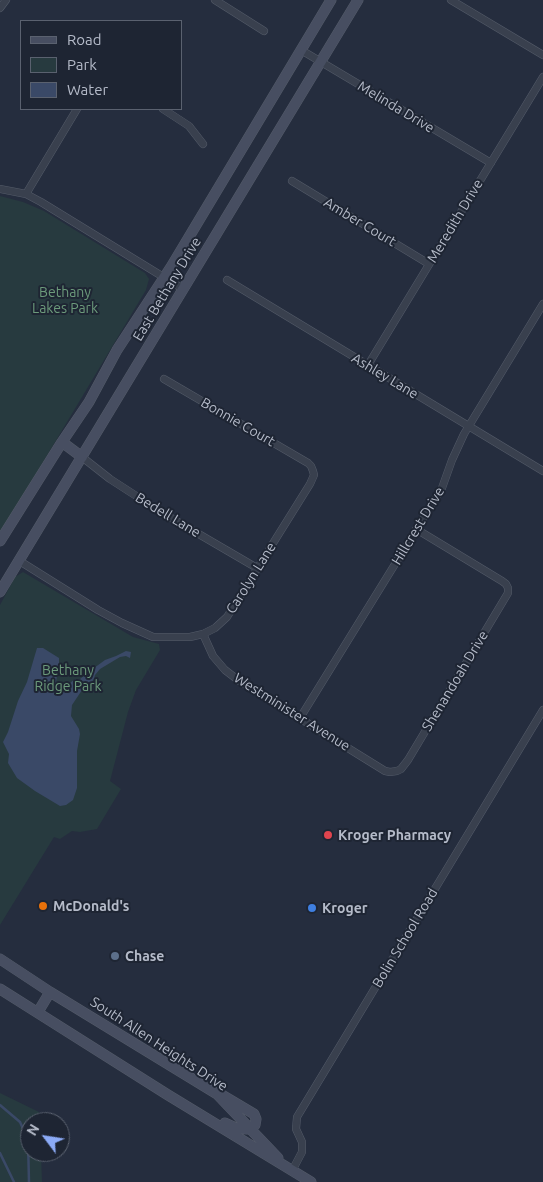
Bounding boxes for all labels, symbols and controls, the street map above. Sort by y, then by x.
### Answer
legend [20,20,182,110]
text: Road [67,31,102,48]
text: Park [67,56,97,73]
street label: Melinda Drive [355,77,437,137]
text: Water [67,81,108,98]
street label: Meredith Drive [424,176,486,266]
street label: Amber Court [321,194,399,250]
street label: East Bethany Drive [129,234,205,344]
park label: Bethany Lakes Park [32,284,98,316]
street label: Ashley Lane [349,350,421,402]
street label: Bonnie Court [198,394,278,450]
street label: Hillcrest Drive [388,484,448,568]
street label: Bedell Lane [132,489,204,541]
street label: Carolyn Lane [222,539,280,617]
street label: Shenandoah Drive [418,628,492,734]
park label: Bethany Ridge Park [34,662,102,694]
street label: Westminister Avenue [231,669,353,755]
place label: Kroger Pharmacy [338,827,451,843]
marker: Kroger Pharmacy [322,829,334,841]
street label: Bolin School Road [369,885,441,991]
place label: McDonald's [53,898,129,914]
marker: McDonald's [37,900,49,912]
place label: Kroger [322,900,367,916]
marker: Kroger [306,902,318,914]
place label: Chase [125,948,164,964]
marker: Chase [109,950,121,962]
street label: South Allen Heights Drive [87,993,231,1095]
north arrow [20,1112,70,1162]
text: N [23,1121,43,1138]

